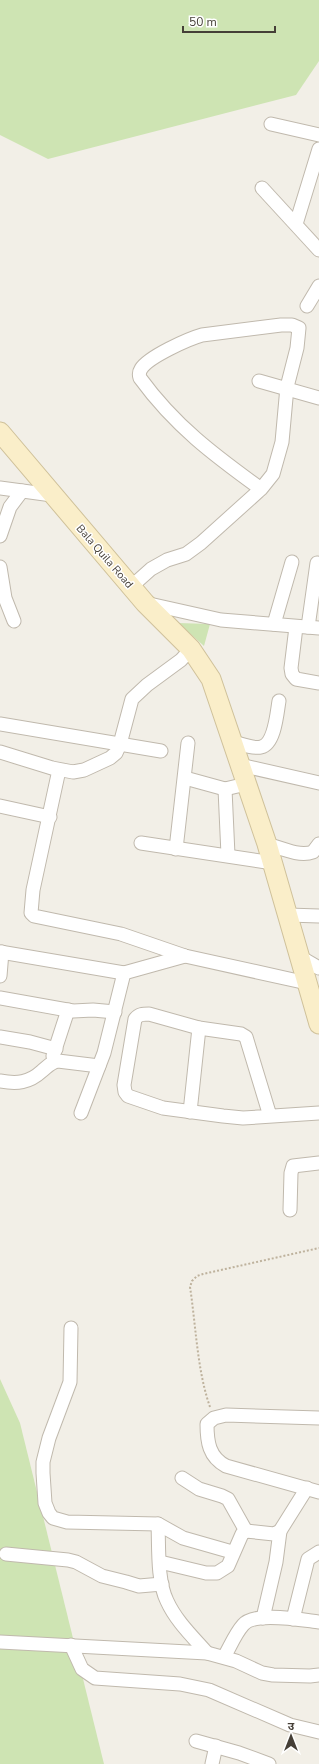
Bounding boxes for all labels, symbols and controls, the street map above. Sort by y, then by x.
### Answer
scale bar [183,8,275,34]
text: 50 m [189,14,217,30]
street label: Bala Quila Road [73,521,136,591]
north arrow [271,1716,311,1756]
text: उ [288,1719,295,1734]

